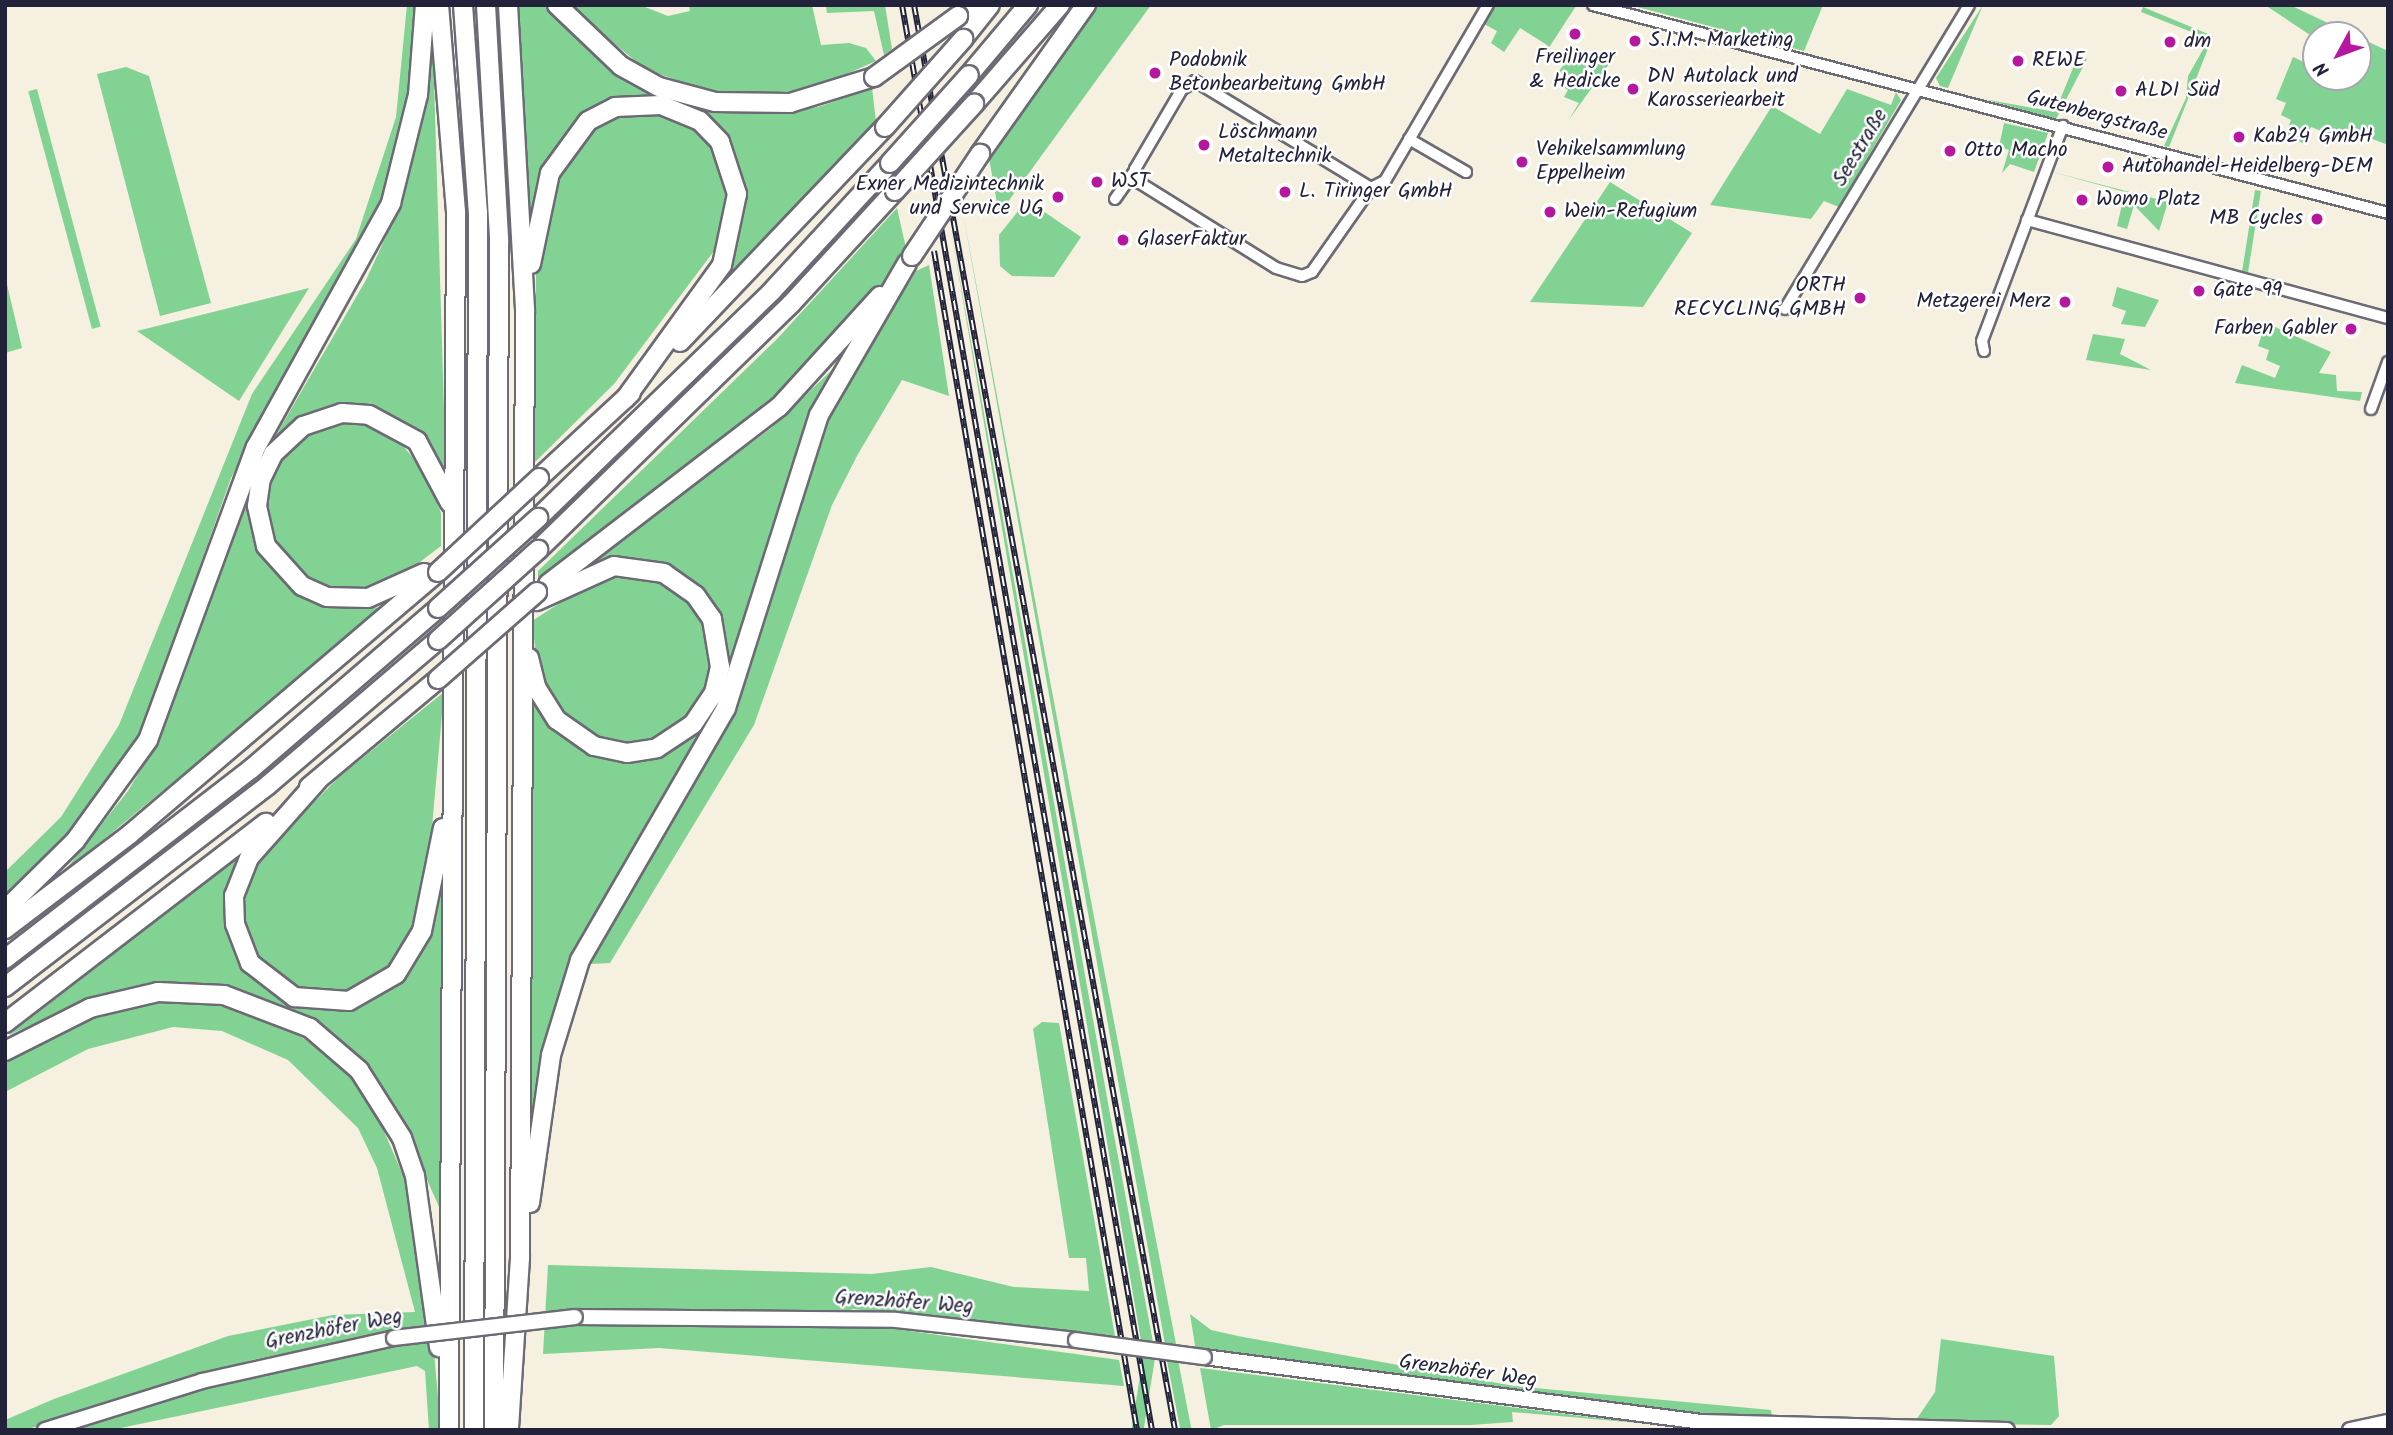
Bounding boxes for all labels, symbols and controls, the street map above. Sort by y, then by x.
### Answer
north arrow [2302,21,2372,91]
marker: Freilinger & Hedicke [1567,26,1583,42]
place label: S.I.M. Marketing [1649,28,1794,54]
place label: dm [2184,29,2211,55]
marker: S.I.M. Marketing [1627,33,1643,49]
marker: dm [2162,34,2178,50]
place label: Freilinger & Hedicke [1530,45,1620,95]
place label: Podobnik Betonbearbeitung GmbH [1169,48,1386,98]
place label: REWE [2032,48,2085,74]
marker: REWE [2010,53,2026,69]
text: N [2307,54,2338,83]
place label: DN Autolack und Karosseriearbeit [1647,64,1798,114]
marker: Podobnik Betonbearbeitung GmbH [1147,65,1163,81]
place label: ALDI Süd [2135,78,2219,104]
marker: DN Autolack und Karosseriearbeit [1625,81,1641,97]
marker: ALDI Süd [2113,83,2129,99]
street label: Gutenbergstraße [2024,85,2170,147]
street label: Seestraße [1828,105,1894,191]
place label: Löschmann Metaltechnik [1218,120,1331,170]
place label: Kab24 GmbH [2253,124,2373,150]
marker: Kab24 GmbH [2231,129,2247,145]
marker: Löschmann Metaltechnik [1196,137,1212,153]
place label: Vehikelsammlung Eppelheim [1536,137,1686,187]
place label: Otto Macho [1964,138,2068,164]
marker: Otto Macho [1942,143,1958,159]
marker: Vehikelsammlung Eppelheim [1514,154,1530,170]
place label: Autohandel-Heidelberg-DEM [2122,154,2373,180]
marker: Autohandel-Heidelberg-DEM [2100,159,2116,175]
place label: WST [1111,169,1150,195]
place label: Exner Medizintechnik und Service UG [856,172,1044,222]
marker: WST [1089,174,1105,190]
place label: L. Tiringer GmbH [1299,179,1453,205]
marker: L. Tiringer GmbH [1277,184,1293,200]
place label: Womo Platz [2096,187,2200,213]
marker: Exner Medizintechnik und Service UG [1050,189,1066,205]
marker: Womo Platz [2074,192,2090,208]
place label: Wein-Refugium [1564,199,1697,225]
marker: Wein-Refugium [1542,204,1558,220]
place label: MB Cycles [2209,206,2303,232]
marker: MB Cycles [2309,211,2325,227]
place label: GlaserFaktur [1137,227,1246,253]
marker: GlaserFaktur [1115,232,1131,248]
place label: ORTH RECYCLING GMBH [1674,273,1846,323]
place label: Gate 99 [2213,278,2282,304]
marker: Gate 99 [2191,283,2207,299]
place label: Metzgerei Merz [1916,289,2051,315]
marker: ORTH RECYCLING GMBH [1852,290,1868,306]
marker: Metzgerei Merz [2057,294,2073,310]
place label: Farben Gabler [2214,316,2337,342]
marker: Farben Gabler [2343,321,2359,337]
street label: Grenzhöfer Weg [834,1286,974,1320]
street label: Grenzhöfer Weg [263,1304,405,1356]
street label: Grenzhöfer Weg [1397,1350,1539,1394]

